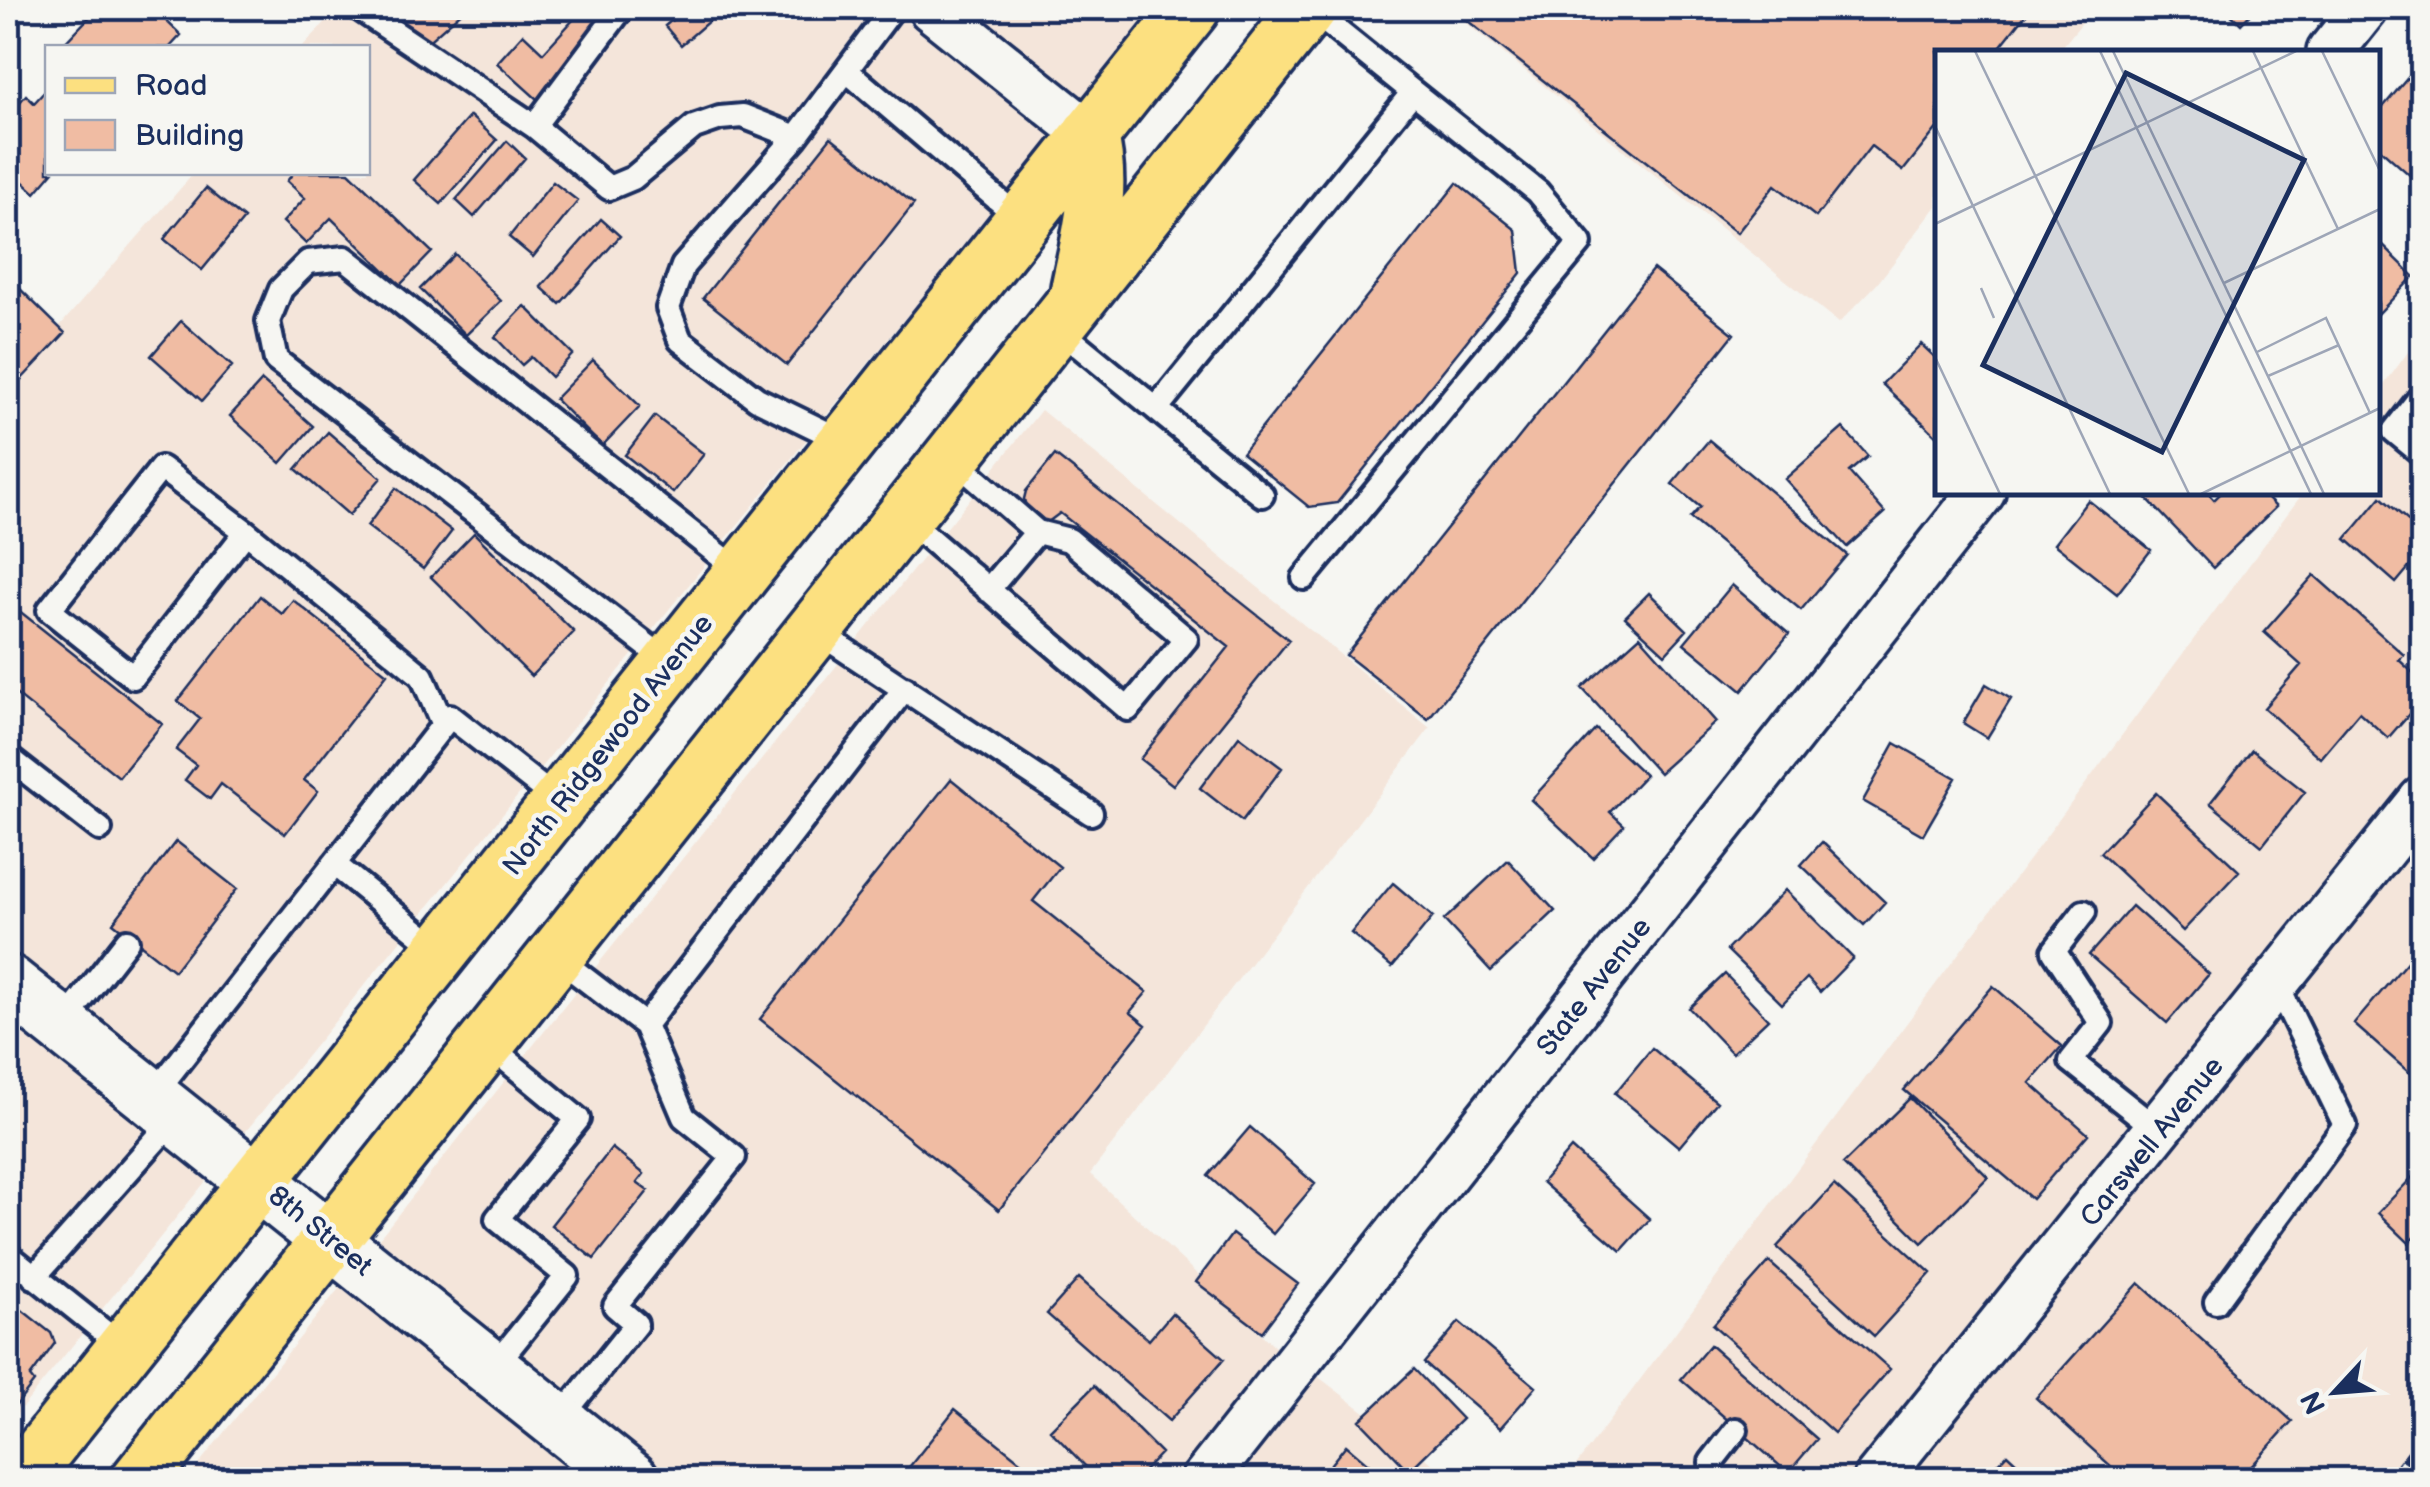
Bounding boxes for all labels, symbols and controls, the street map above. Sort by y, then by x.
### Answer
legend [45,45,370,175]
inset map [1935,50,2380,495]
text: Road [135,68,208,104]
text: Building [135,118,244,154]
street label: North Ridgewood Avenue [496,608,720,882]
street label: State Avenue [1530,911,1658,1063]
street label: Carswell Avenue [2074,1050,2231,1233]
street label: 8th Street [261,1179,379,1283]
north arrow [2285,1342,2385,1442]
text: N [2294,1386,2333,1419]

